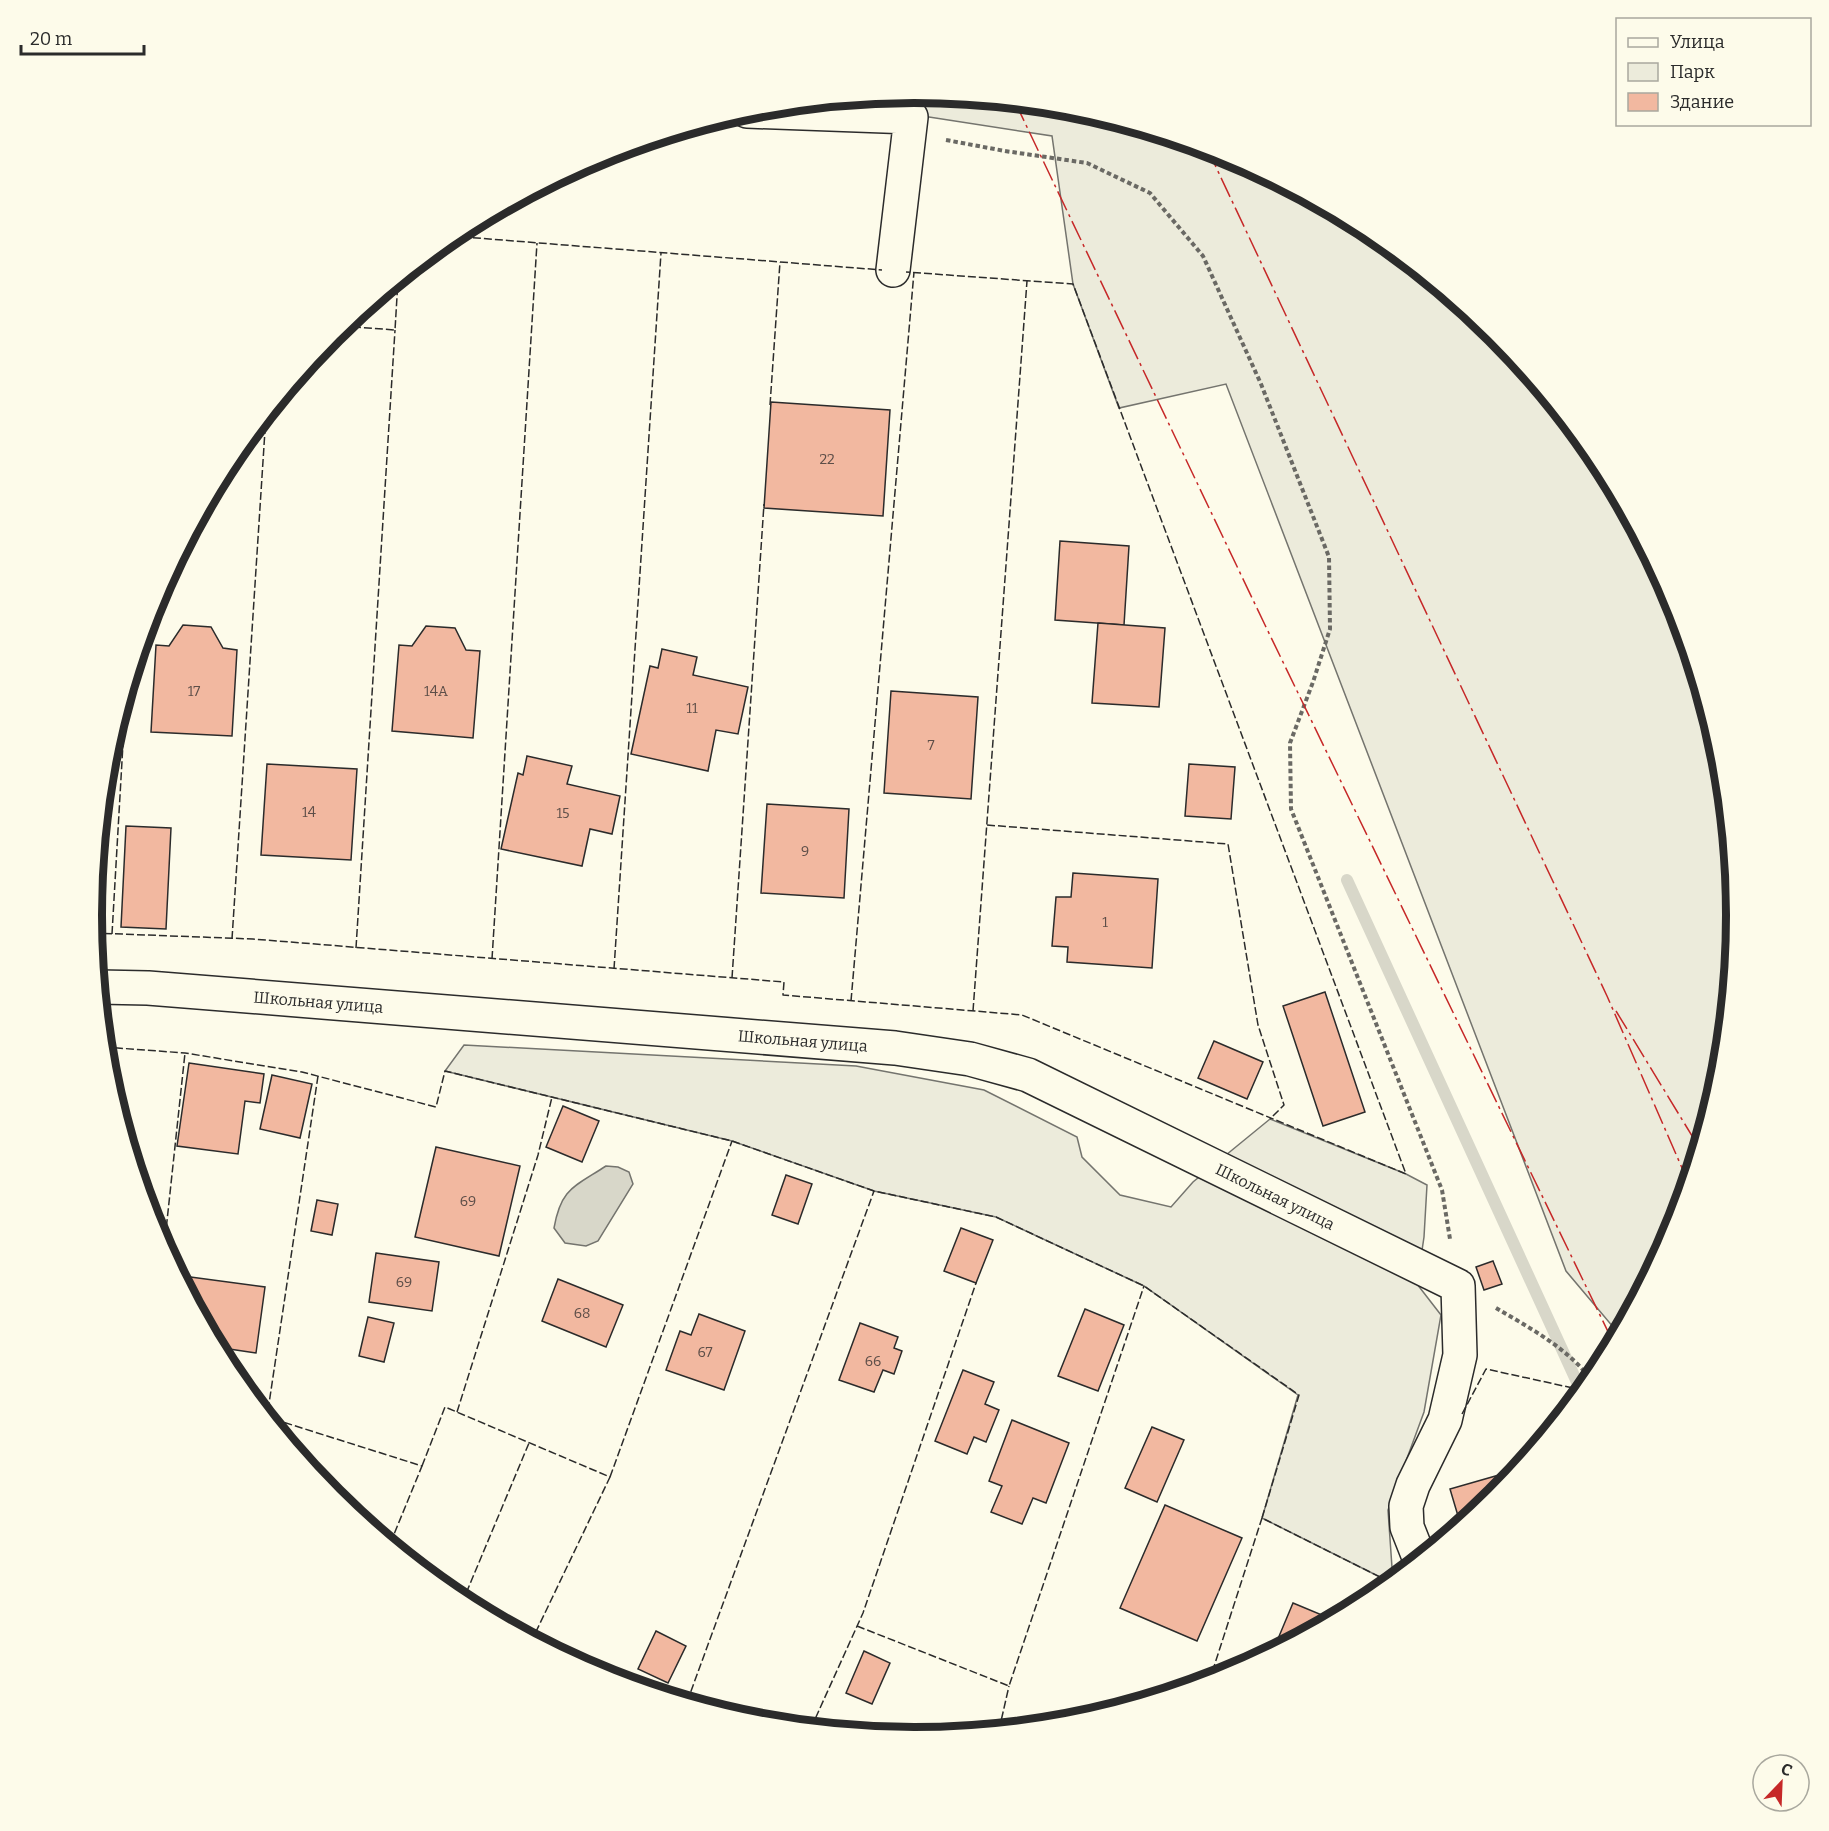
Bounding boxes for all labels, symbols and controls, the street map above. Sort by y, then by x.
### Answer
scale bar [21,18,144,56]
legend [1616,18,1811,126]
text: 20 m [30,28,72,50]
text: Улица [1670,31,1725,53]
text: Парк [1670,61,1715,83]
text: Здание [1670,91,1734,113]
house number: 22 [819,451,835,468]
house number: 17 [188,683,200,700]
house number: 14А [424,683,448,700]
house number: 11 [686,700,698,717]
house number: 7 [927,737,935,754]
house number: 14 [302,804,316,821]
house number: 15 [556,805,570,822]
house number: 9 [801,843,809,860]
house number: 1 [1102,914,1108,931]
street label: Школьная улица [253,987,384,1016]
street label: Школьная улица [737,1026,869,1055]
street label: Школьная улица [1213,1159,1338,1234]
house number: 69 [460,1193,476,1210]
house number: 69 [396,1274,412,1291]
house number: 68 [574,1305,590,1322]
house number: 67 [697,1344,713,1361]
house number: 66 [865,1353,881,1370]
north arrow [1751,1753,1811,1813]
text: С [1778,1759,1795,1780]

